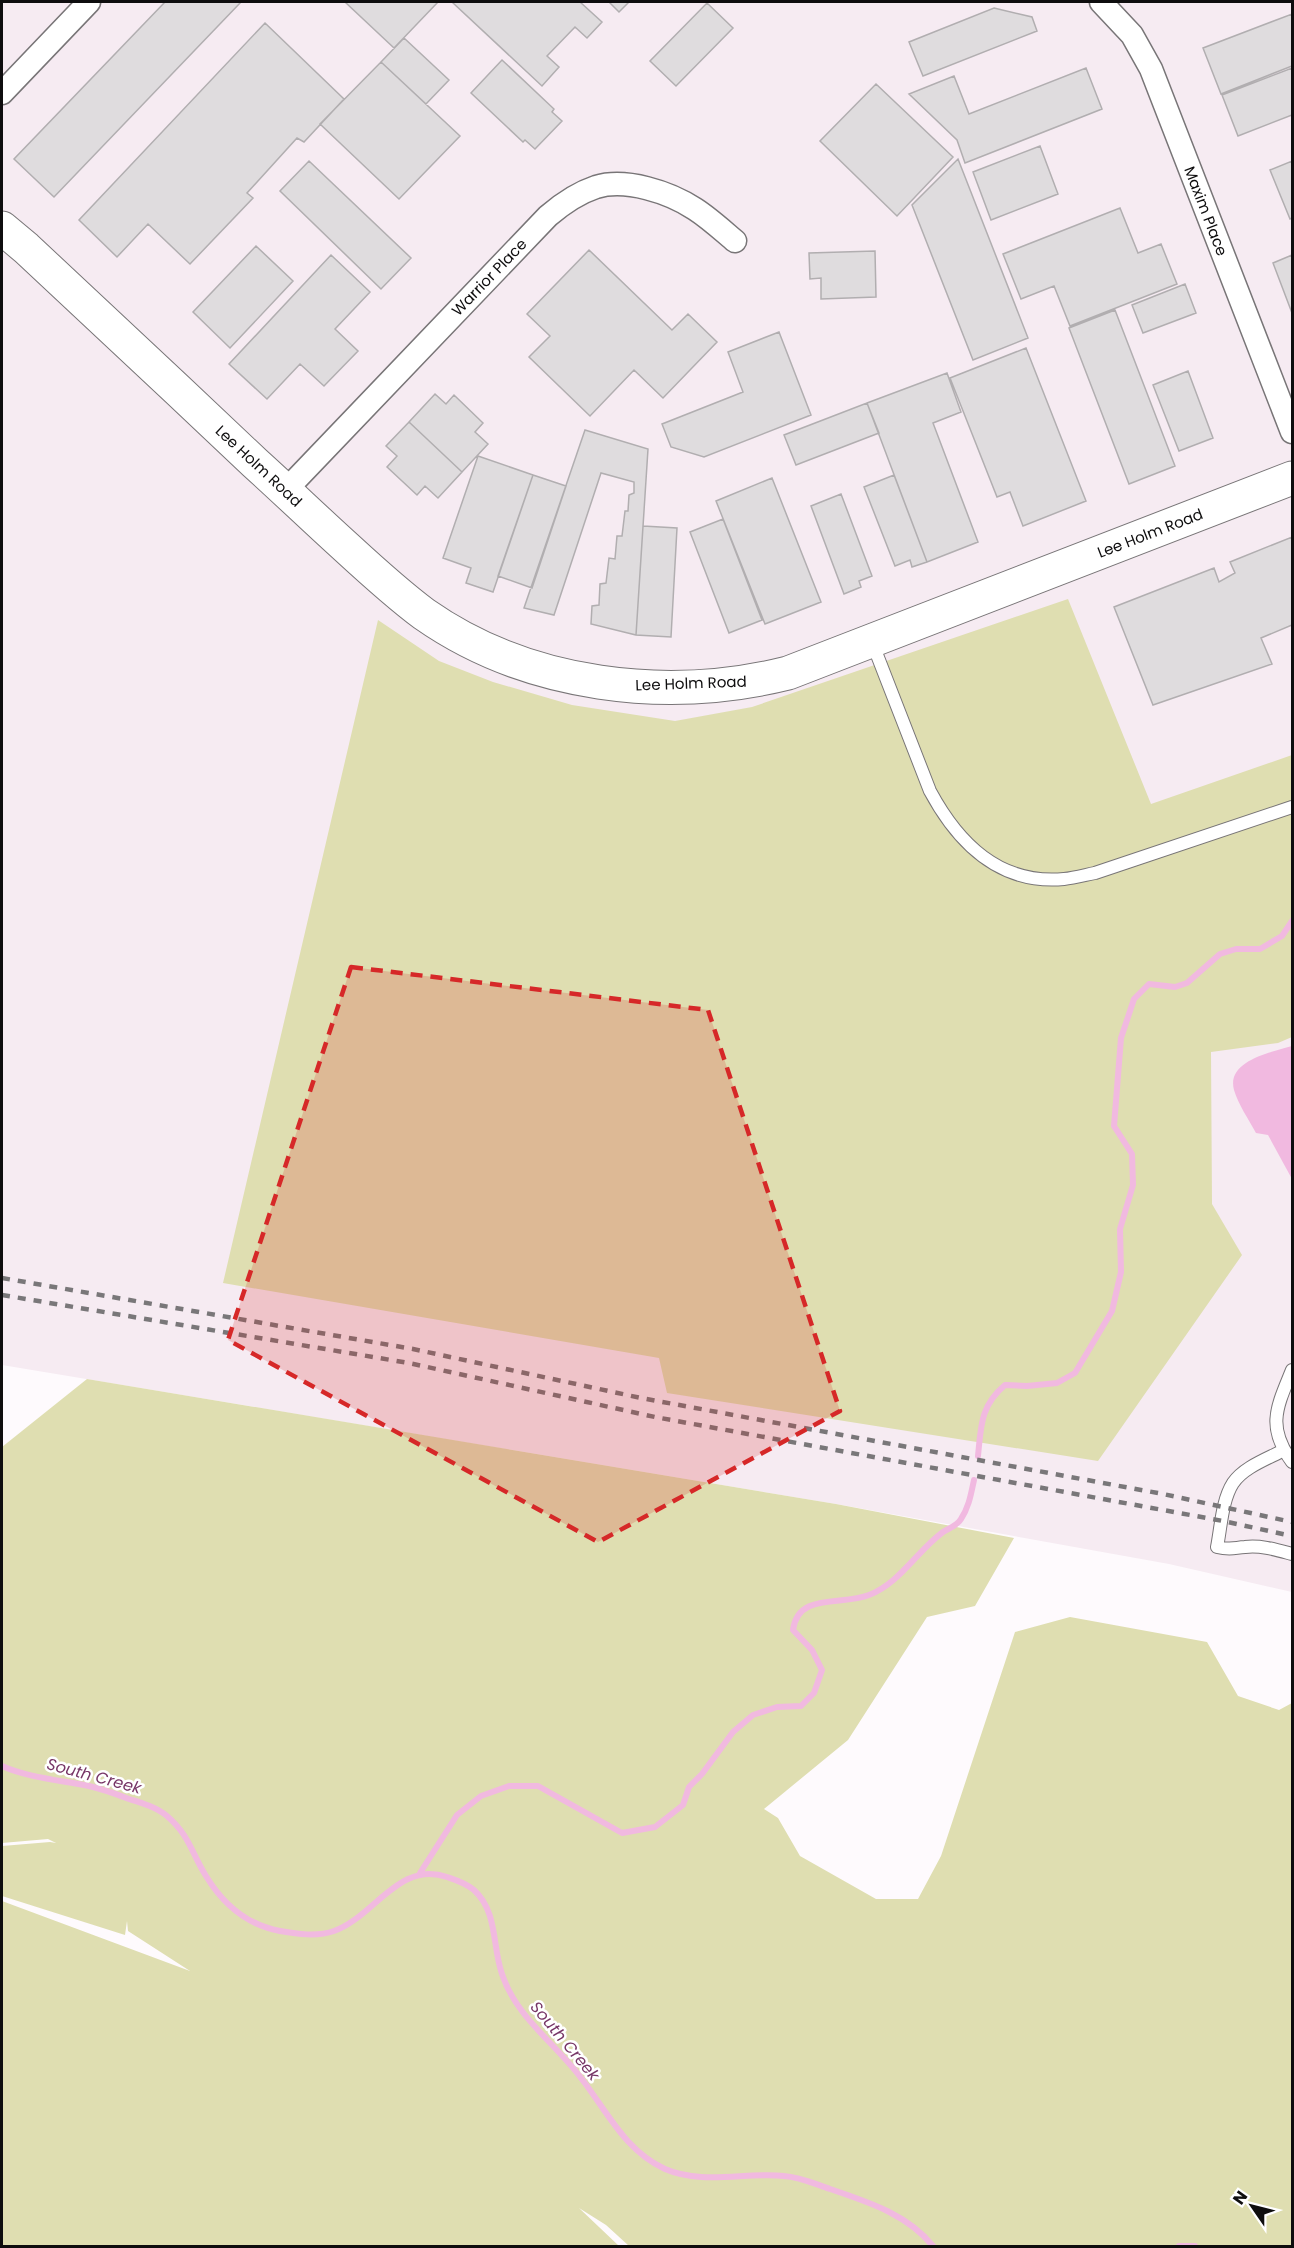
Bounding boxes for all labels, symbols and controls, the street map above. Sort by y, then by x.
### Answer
street label: Maxim Place [1179,163,1233,259]
street label: Warrior Place [447,234,531,320]
street label: Lee Holm Road [211,420,307,512]
street label: Lee Holm Road [1094,503,1206,563]
street label: Lee Holm Road [635,671,747,695]
water label: South Creek [44,1752,145,1800]
water label: South Creek [525,1996,605,2086]
north arrow [1222,2176,1282,2236]
text: N [1227,2186,1253,2209]

